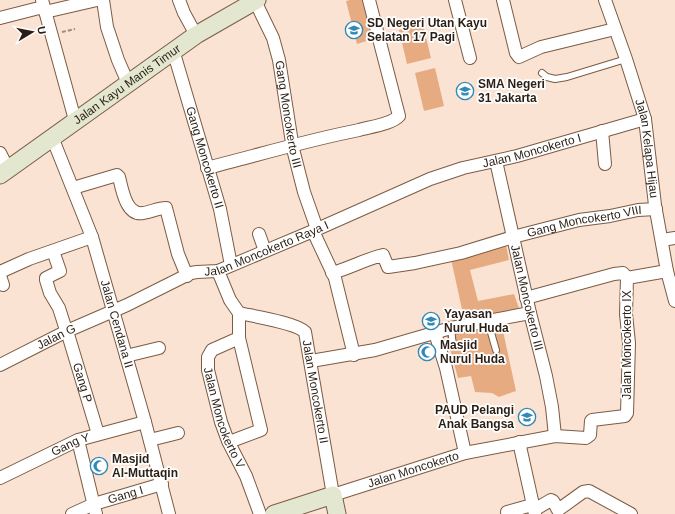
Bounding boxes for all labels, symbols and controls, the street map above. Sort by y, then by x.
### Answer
north arrow [12,12,52,52]
place label: SD Negeri Utan Kayu Selatan 17 Pagi [367,16,487,44]
school or university icon: SD Negeri Utan Kayu Selatan 17 Pagi [344,20,364,40]
text: U [35,25,48,35]
street label: Jalan Kayu Manis Timur [71,41,183,127]
street label: Gang Moncokerto III [272,60,305,170]
place label: SMA Negeri 31 Jakarta [478,77,545,105]
school or university icon: SMA Negeri 31 Jakarta [455,81,475,101]
street label: Jalan Kelapa Hijau [632,97,661,199]
street label: Gang Moncokerto II [183,105,226,210]
street label: Jalan Moncokerto I [481,131,583,170]
street label: Gang Moncokerto VIII [525,203,642,240]
street label: Jalan Moncokerto Raya I [204,218,331,279]
street label: Jalan Moncokerto III [508,243,546,352]
street label: Jalan Cendana II [98,278,136,369]
street label: Jalan Moncokerto IX [620,290,634,400]
place label: Yayasan Nurul Huda [444,307,509,335]
school or university icon: Yayasan Nurul Huda [421,311,441,331]
street label: Jalan G [35,321,78,352]
place label: Masjid Nurul Huda [440,338,505,366]
street label: Jalan Moncokerto II [299,339,331,445]
mosque icon: Masjid Nurul Huda [417,342,437,362]
street label: Gang P [70,361,95,404]
street label: Jalan Moncokerto V [201,366,248,471]
place label: PAUD Pelangi Anak Bangsa [435,403,514,431]
school or university icon: PAUD Pelangi Anak Bangsa [517,407,537,427]
street label: Gang Y [49,430,91,459]
street label: Jalan Moncokerto [366,448,461,491]
place label: Masjid Al-Muttaqin [112,452,178,480]
mosque icon: Masjid Al-Muttaqin [89,456,109,476]
street label: Gang I [106,483,145,507]

